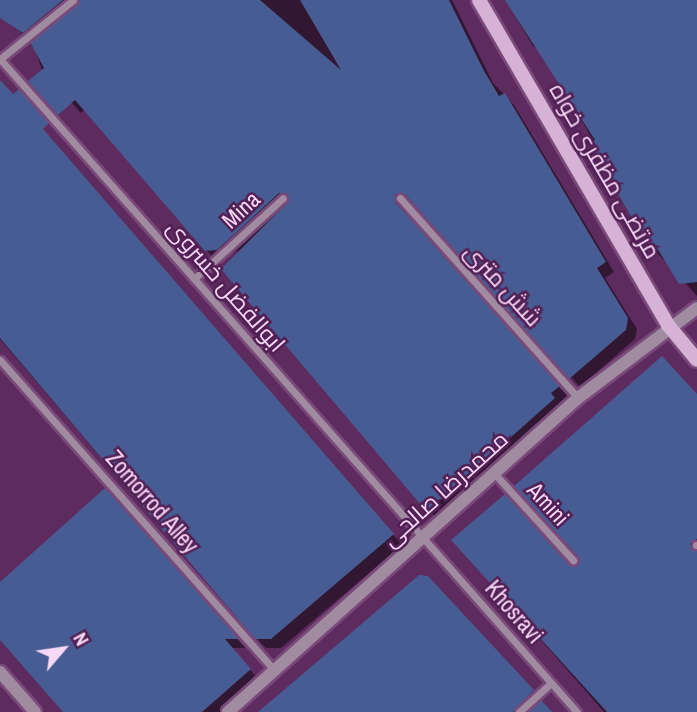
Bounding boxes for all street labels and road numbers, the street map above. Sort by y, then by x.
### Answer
street label: مرتضی مظفری خواه [544,78,666,264]
street label: Mina [216,186,266,234]
street label: ابوالفضل خسروی [161,214,291,358]
street label: شش متری [459,238,547,332]
street label: محمدرضا صالحی [376,425,514,553]
street label: Zomorrod Alley [100,445,204,559]
street label: Amini [521,476,575,532]
street label: Khosravi [479,575,549,649]

